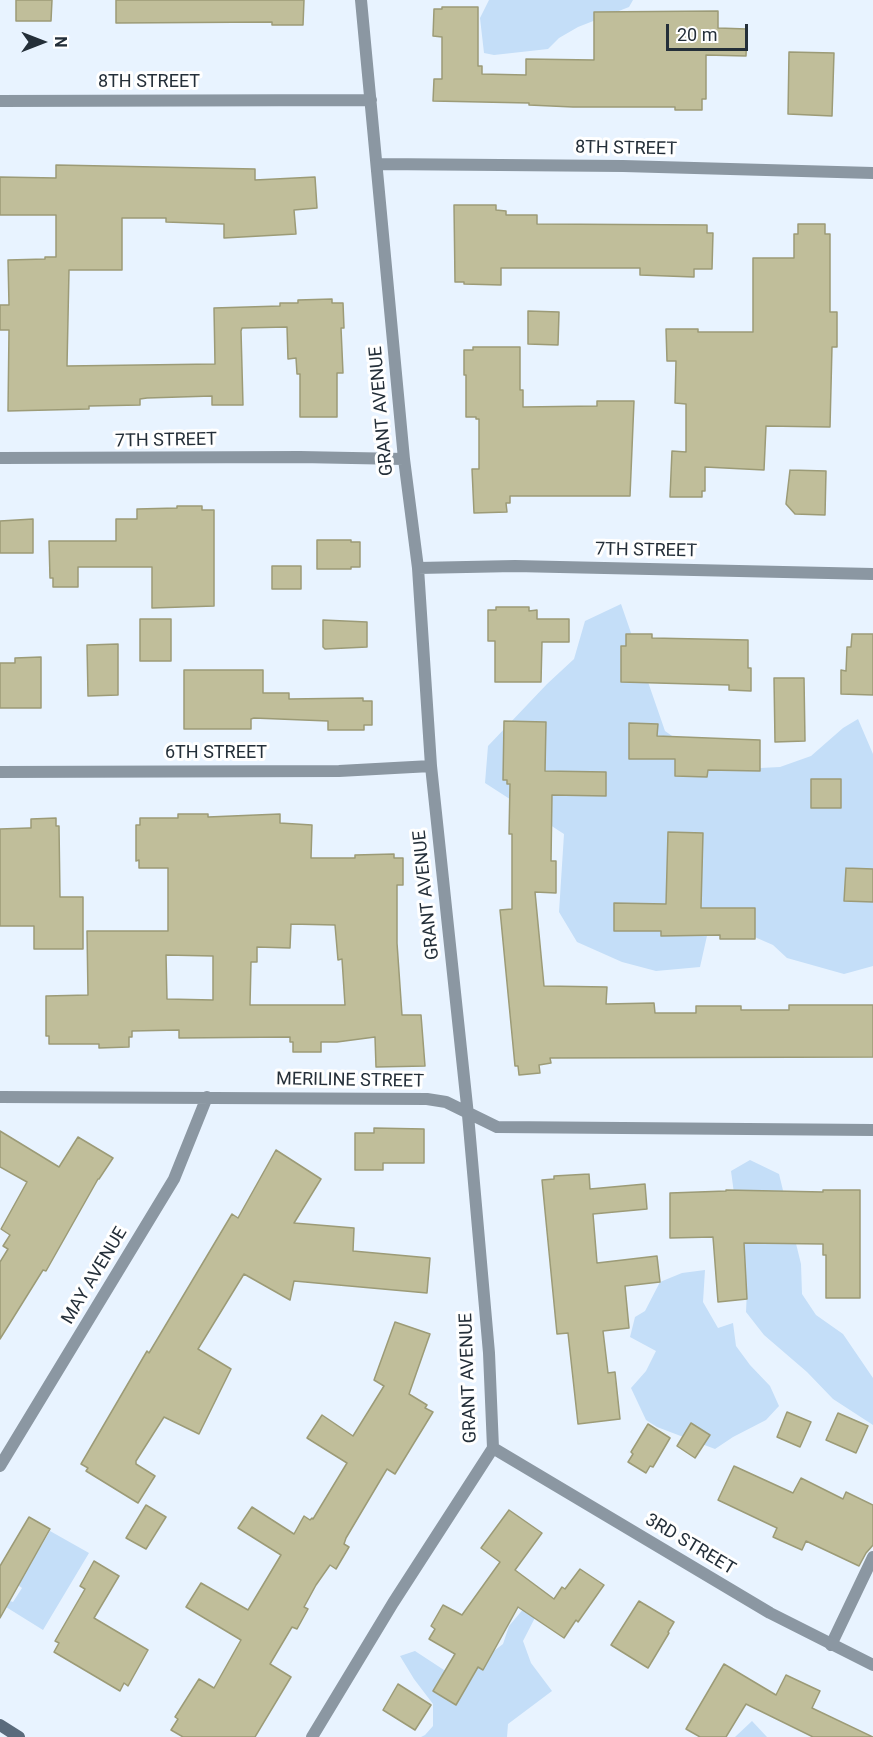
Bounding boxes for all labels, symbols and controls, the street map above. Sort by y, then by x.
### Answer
north arrow [12,12,72,72]
scale bar [669,12,752,50]
text: 20 m [677,24,717,45]
text: N [51,36,70,48]
street label: 8TH STREET [98,71,200,93]
street label: 8TH STREET [575,137,677,161]
street label: GRANT AVENUE [366,345,398,477]
street label: 7TH STREET [115,429,217,453]
street label: 7TH STREET [595,539,697,563]
street label: 6TH STREET [165,742,267,764]
street label: GRANT AVENUE [409,829,445,961]
street label: MERILINE STREET [276,1069,424,1093]
street label: MAY AVENUE [58,1224,132,1328]
street label: GRANT AVENUE [456,1313,482,1443]
street label: 3RD STREET [641,1510,739,1580]

